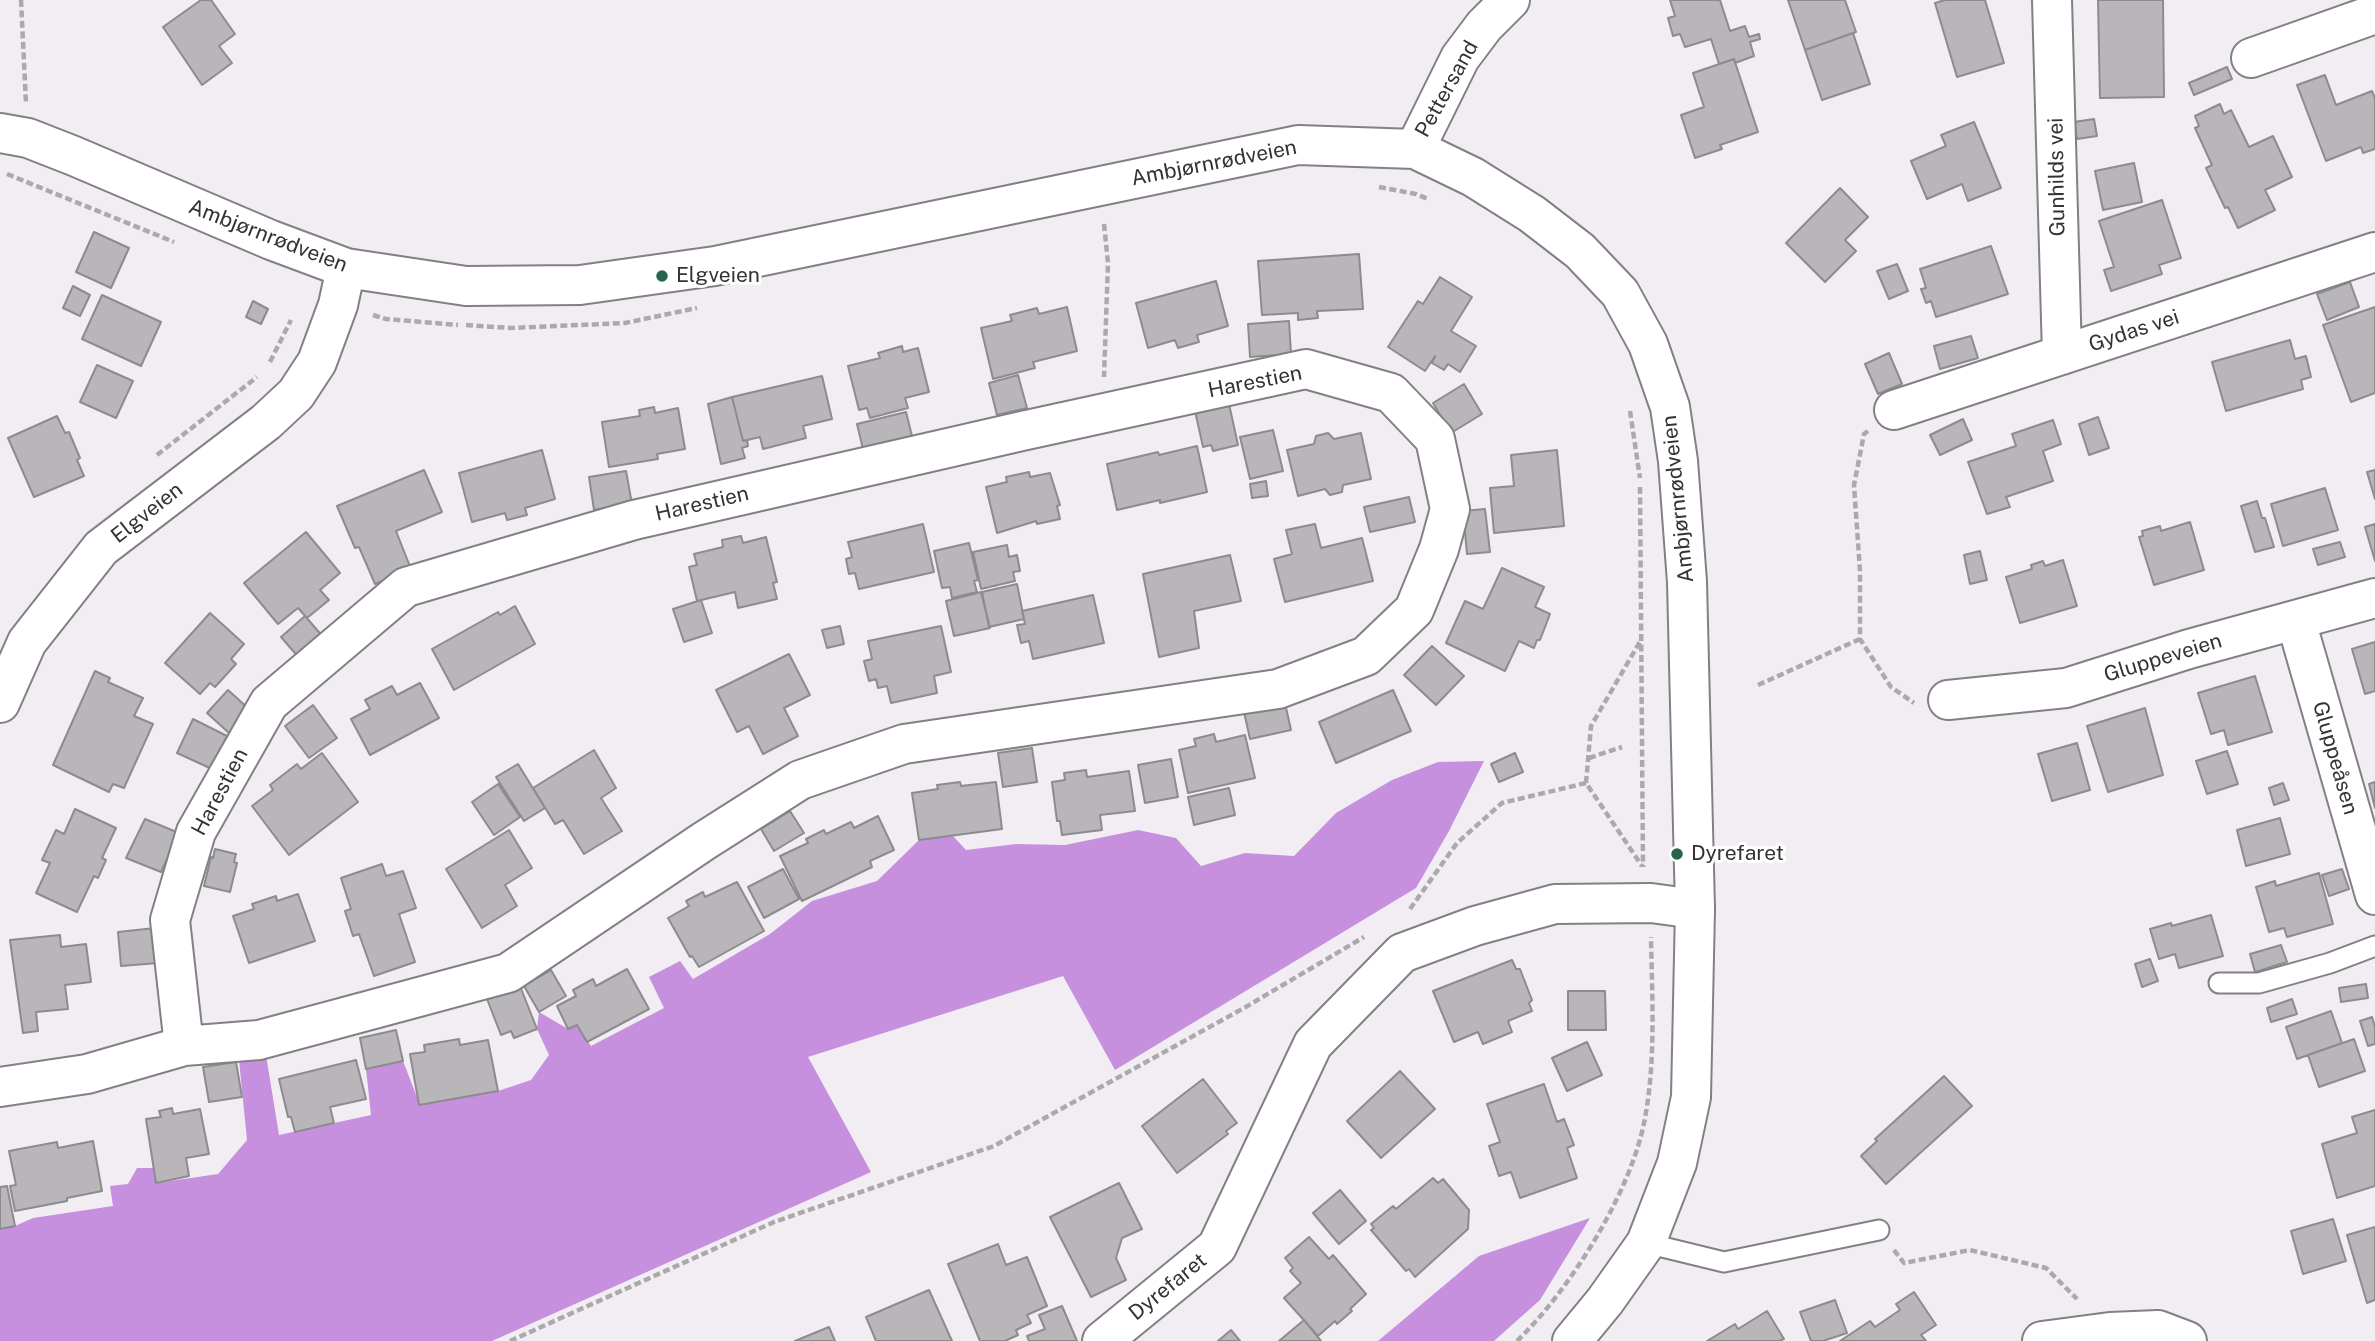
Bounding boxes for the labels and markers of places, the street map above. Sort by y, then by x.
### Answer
place label: Elgveien [676,263,760,289]
marker: Elgveien [654,268,670,284]
place label: Dyrefaret [1691,841,1784,867]
marker: Dyrefaret [1669,846,1685,862]

